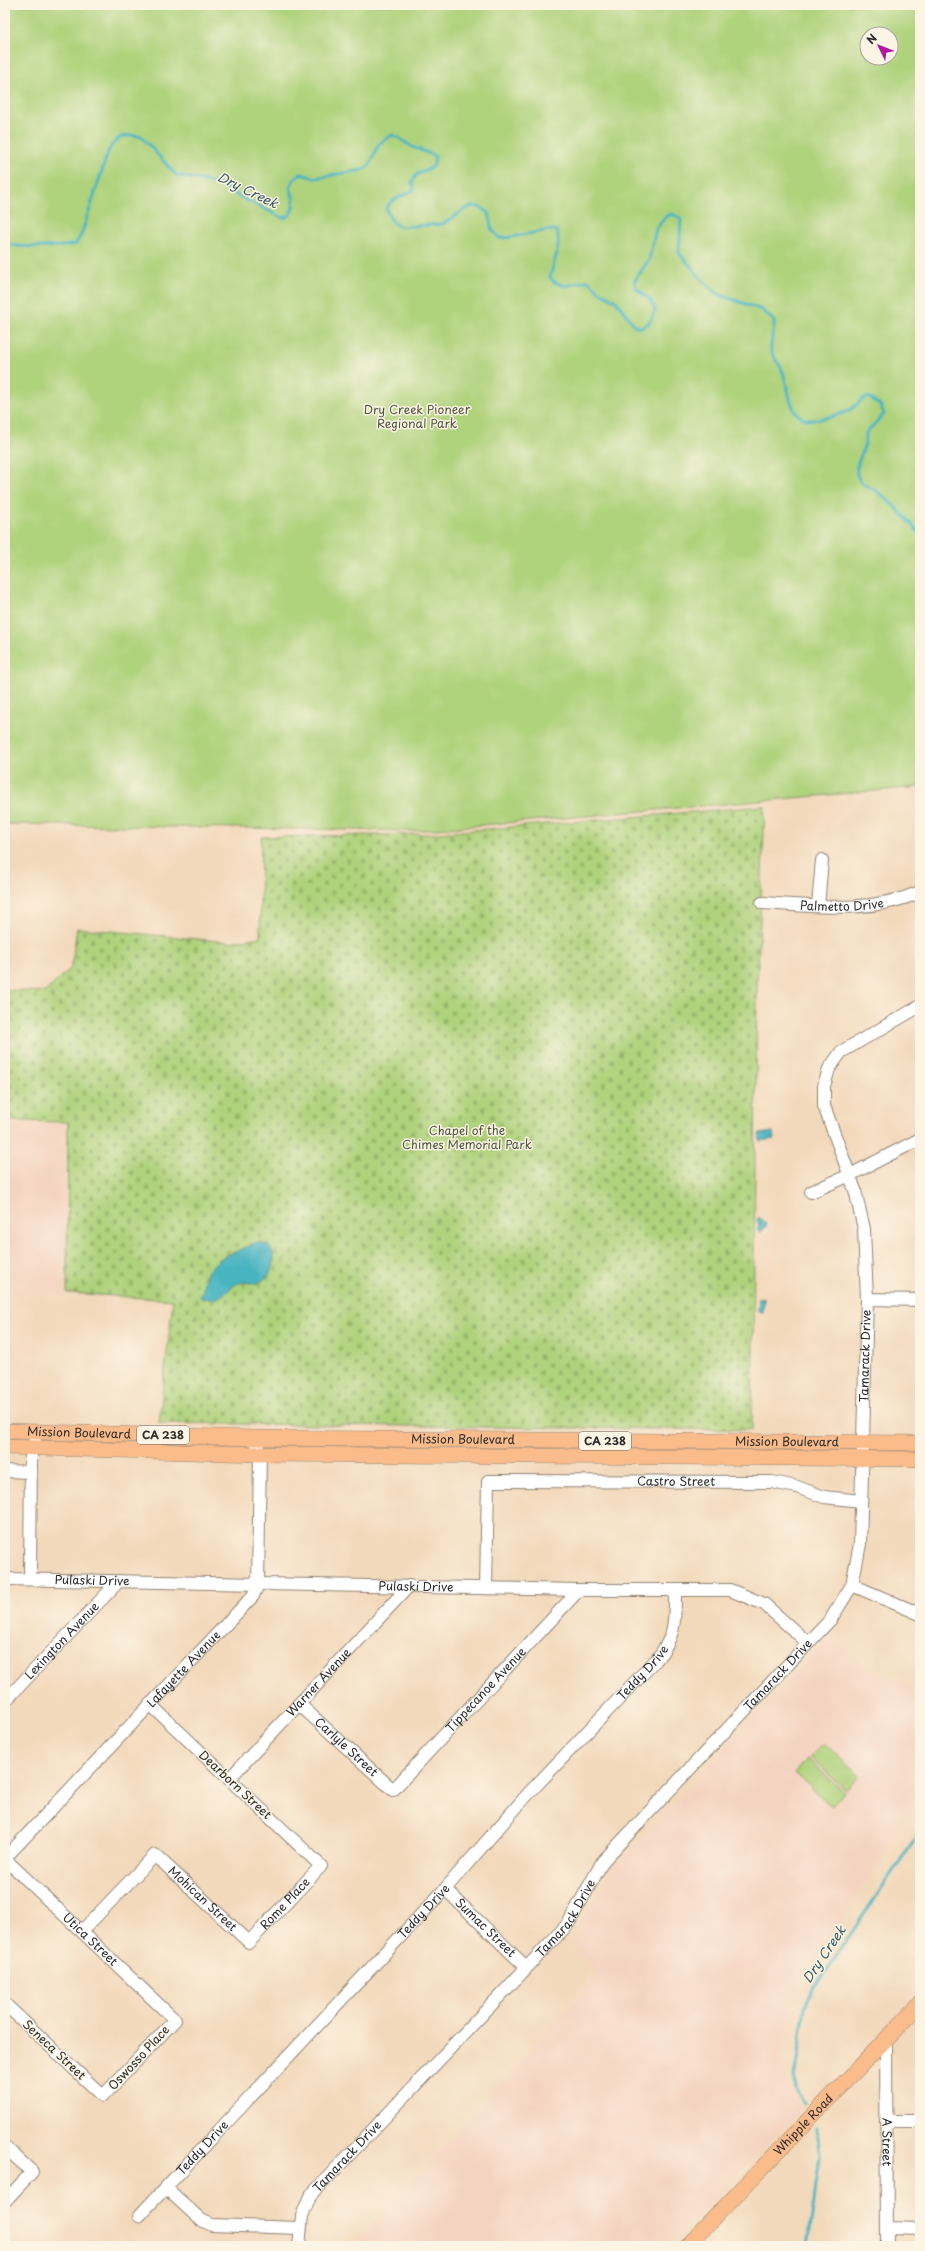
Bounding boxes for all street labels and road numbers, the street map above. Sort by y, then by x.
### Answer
street label: Palmetto Drive [799,893,885,915]
street label: Tamarack Drive [854,1309,875,1403]
street label: Mission Boulevard [27,1422,132,1443]
road number: CA 238 [137,1426,189,1444]
street label: Mission Boulevard [411,1429,516,1448]
road number: CA 238 [579,1432,631,1450]
street label: Mission Boulevard [735,1432,840,1450]
street label: Castro Street [637,1472,715,1490]
street label: Pulaski Drive [54,1570,130,1589]
street label: Pulaski Drive [378,1576,454,1596]
street label: Lexington Avenue [20,1597,103,1683]
street label: Lafayette Avenue [142,1626,224,1711]
street label: Tamarack Drive [739,1635,816,1714]
street label: Teddy Drive [612,1641,672,1704]
street label: Tippecanoe Avenue [441,1642,530,1736]
street label: Warner Avenue [282,1643,355,1720]
street label: Carlyle Street [311,1713,383,1780]
street label: Dearborn Street [195,1746,276,1823]
street label: Mohican Street [165,1862,242,1935]
street label: Rome Place [255,1873,314,1933]
street label: Tamarack Drive [531,1876,599,1961]
street label: Teddy Drive [393,1880,453,1942]
street label: Sumac Street [451,1893,521,1961]
street label: Utica Street [59,1908,123,1970]
street label: Seneca Street [19,2015,90,2083]
street label: Oswosso Place [103,2021,173,2094]
street label: Whipple Road [769,2089,837,2159]
street label: Teddy Drive [172,2116,232,2179]
street label: Tamarack Drive [308,2116,385,2196]
street label: A Street [878,2118,897,2166]

